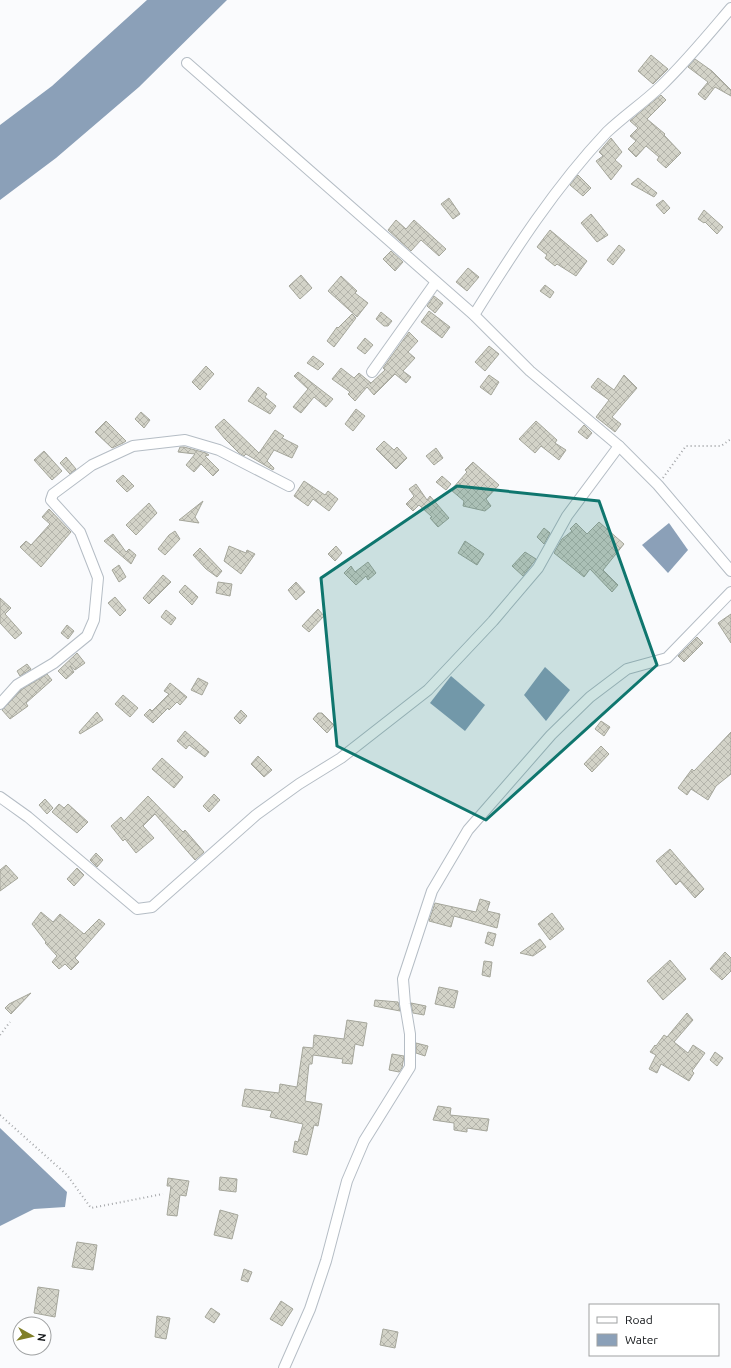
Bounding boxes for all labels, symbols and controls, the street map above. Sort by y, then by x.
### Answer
legend [589,1304,719,1356]
text: Road [625,1313,653,1326]
north arrow [12,1316,52,1356]
text: N [35,1332,48,1342]
text: Water [625,1333,658,1346]

